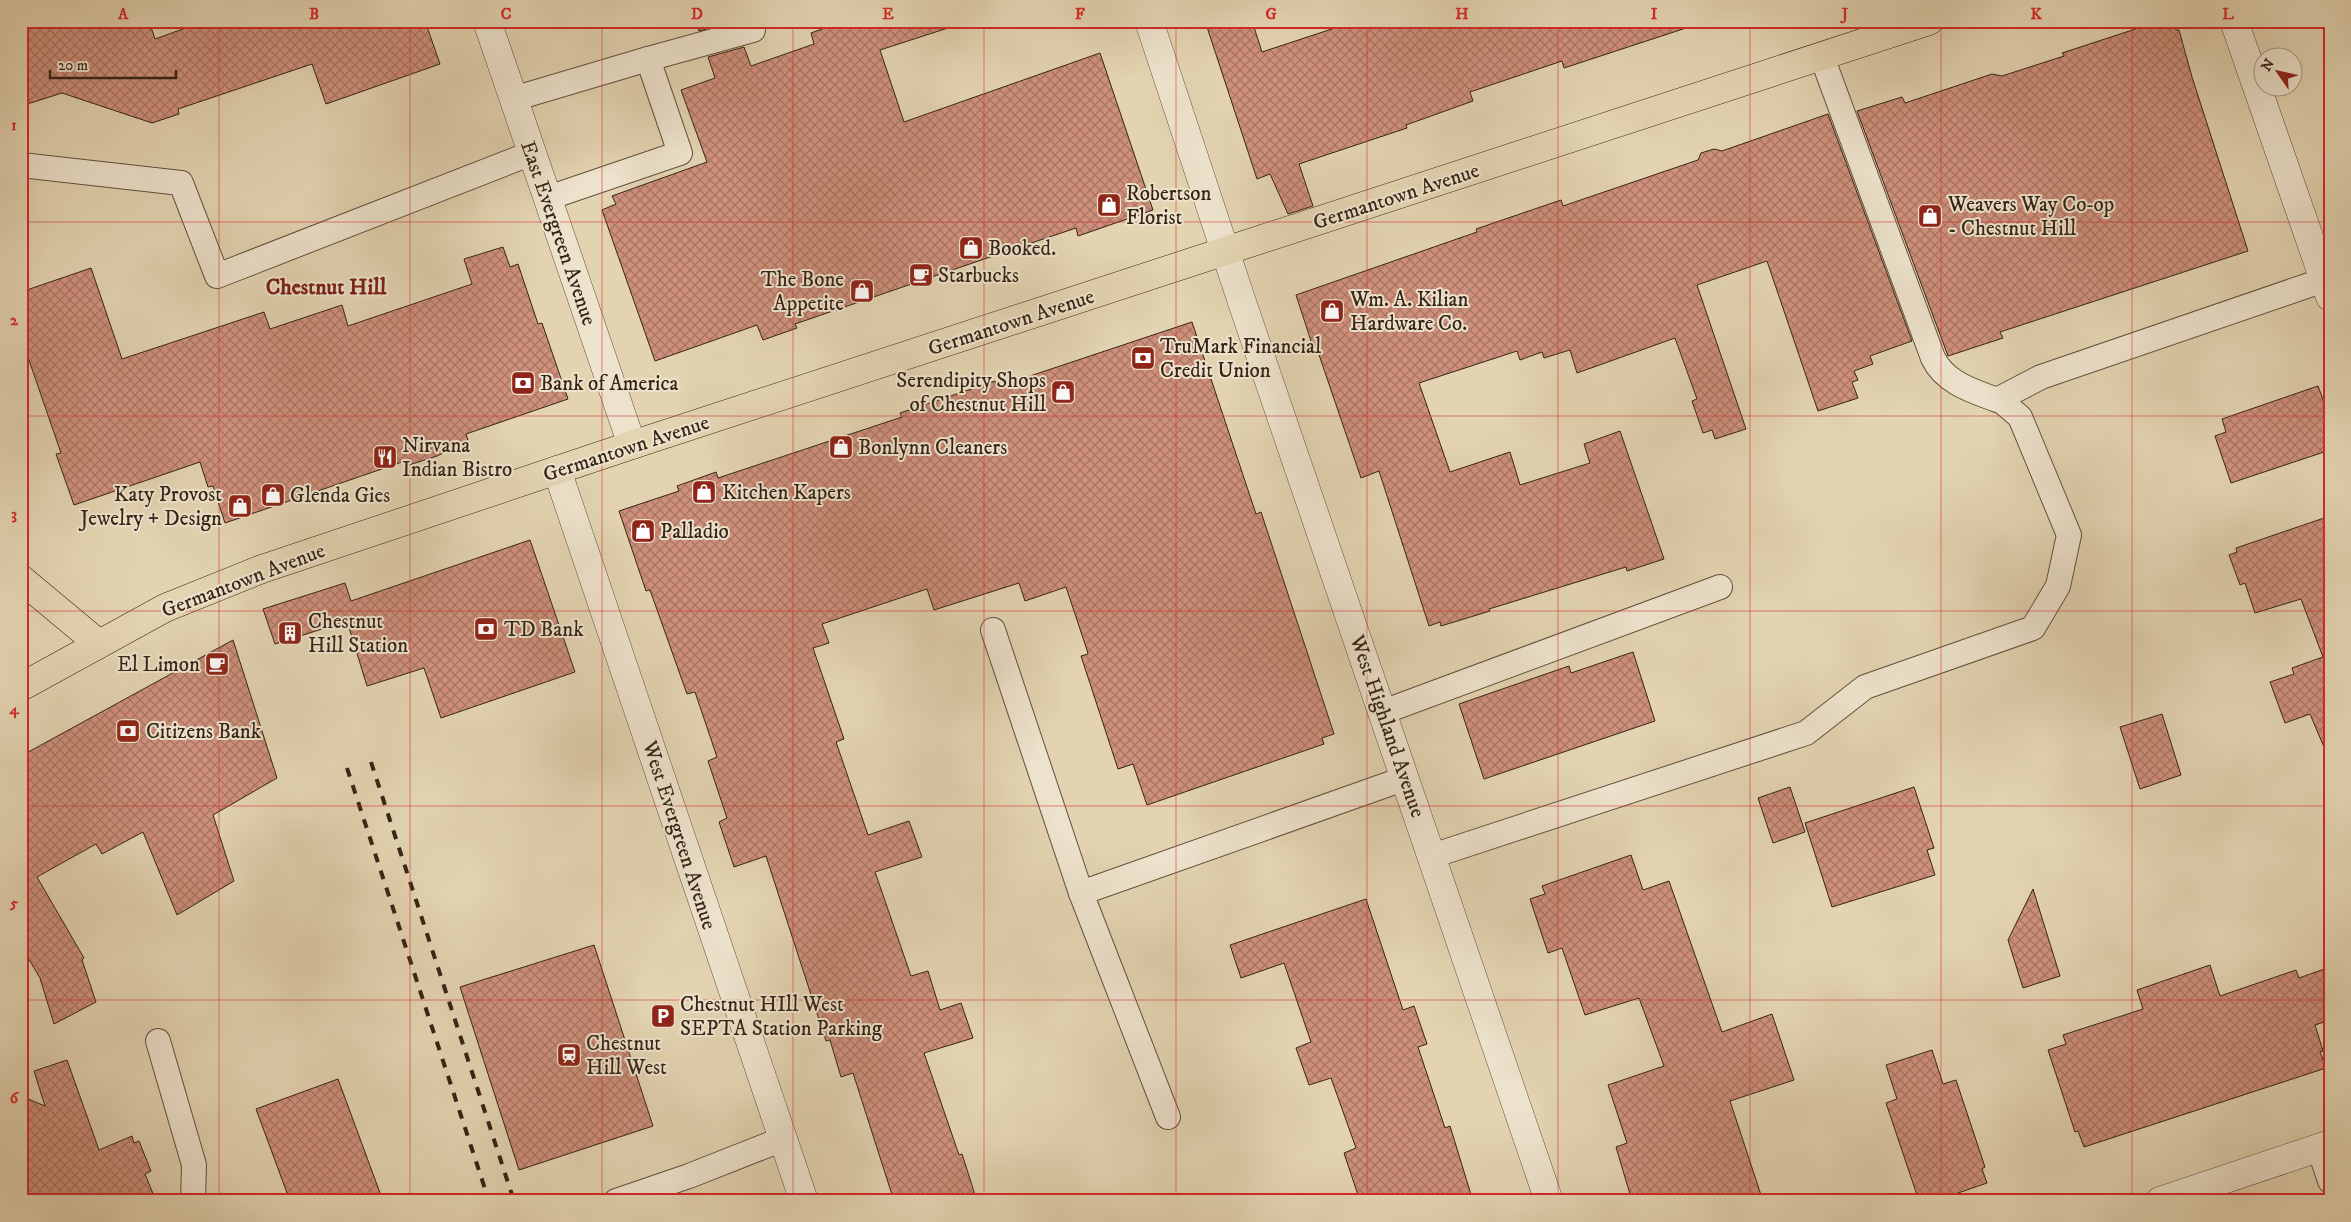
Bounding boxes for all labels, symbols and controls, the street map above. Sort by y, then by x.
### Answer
text: A [117,4,129,24]
text: B [309,4,319,24]
text: C [501,4,511,24]
text: D [691,4,703,24]
text: E [882,4,894,24]
text: F [1075,4,1085,24]
text: G [1265,4,1277,24]
text: H [1455,4,1469,24]
text: I [1651,4,1658,24]
text: J [1840,4,1849,24]
text: K [2030,4,2042,24]
text: L [2222,4,2234,24]
scale bar [50,48,176,80]
north arrow [2254,48,2304,98]
text: N [2257,55,2279,75]
text: 20 m [58,56,88,75]
text: 1 [11,115,17,135]
street label: East Evergreen Avenue [514,138,602,329]
street label: Germantown Avenue [1310,158,1483,236]
place label: Robertson Florist [1126,181,1211,231]
shop icon: Robertson Florist [1096,192,1122,218]
place label: Weavers Way Co‑op - Chestnut Hill [1947,192,2114,242]
shop icon: Weavers Way Co‑op - Chestnut Hill [1917,203,1943,229]
shop icon: Booked. [958,235,984,261]
place label: Booked. [988,236,1056,262]
cafe icon: Starbucks [908,262,934,288]
place label: Starbucks [938,263,1019,289]
place label: The Bone Appetite [761,267,844,317]
district label: Chestnut Hill [266,274,387,301]
shop icon: The Bone Appetite [849,278,875,304]
street label: Germantown Avenue [925,284,1098,362]
place label: Wm. A. Kilian Hardware Co. [1349,287,1468,337]
shop icon: Wm. A. Kilian Hardware Co. [1319,298,1345,324]
text: 2 [10,310,19,330]
place label: TruMark Financial Credit Union [1160,334,1322,384]
bank icon: TruMark Financial Credit Union [1130,345,1156,371]
place label: Serendipity Shops of Chestnut Hill [896,368,1047,418]
bank icon: Bank of America [510,370,536,396]
place label: Bank of America [540,371,678,397]
shop icon: Serendipity Shops of Chestnut Hill [1050,379,1076,405]
street label: Germantown Avenue [540,410,713,488]
place label: Nirvana Indian Bistro [402,433,512,483]
shop icon: Bonlynn Cleaners [828,434,854,460]
place label: Bonlynn Cleaners [858,435,1007,461]
restaurant icon: Nirvana Indian Bistro [372,444,398,470]
shop icon: Kitchen Kapers [691,479,717,505]
place label: Kitchen Kapers [722,480,851,506]
place label: Katy Provost Jewelry + Design [78,482,222,532]
shop icon: Glenda Gies [260,482,286,508]
place label: Glenda Gies [290,483,390,509]
shop icon: Katy Provost Jewelry + Design [227,493,253,519]
text: 3 [11,504,17,524]
shop icon: Palladio [630,518,656,544]
place label: Palladio [660,519,729,545]
street label: Germantown Avenue [158,538,329,624]
place label: Chestnut Hill Station [308,609,408,659]
bank icon: TD Bank [473,616,499,642]
place label: TD Bank [504,617,584,643]
building icon: Chestnut Hill Station [277,620,303,646]
street label: West Highland Avenue [1343,631,1431,821]
cafe icon: El Limon [204,651,230,677]
place label: El Limon [117,652,200,678]
text: 4 [8,699,19,719]
bank icon: Citizens Bank [115,718,141,744]
place label: Citizens Bank [146,719,262,745]
street label: West Evergreen Avenue [636,737,722,933]
text: 5 [9,893,18,913]
place label: Chestnut HIll West SEPTA Station Parking [680,992,883,1042]
parking icon: Chestnut HIll West SEPTA Station Parking [650,1003,676,1029]
place label: Chestnut Hill West [586,1031,667,1081]
station icon: Chestnut Hill West [556,1042,582,1068]
text: 6 [10,1088,20,1108]

